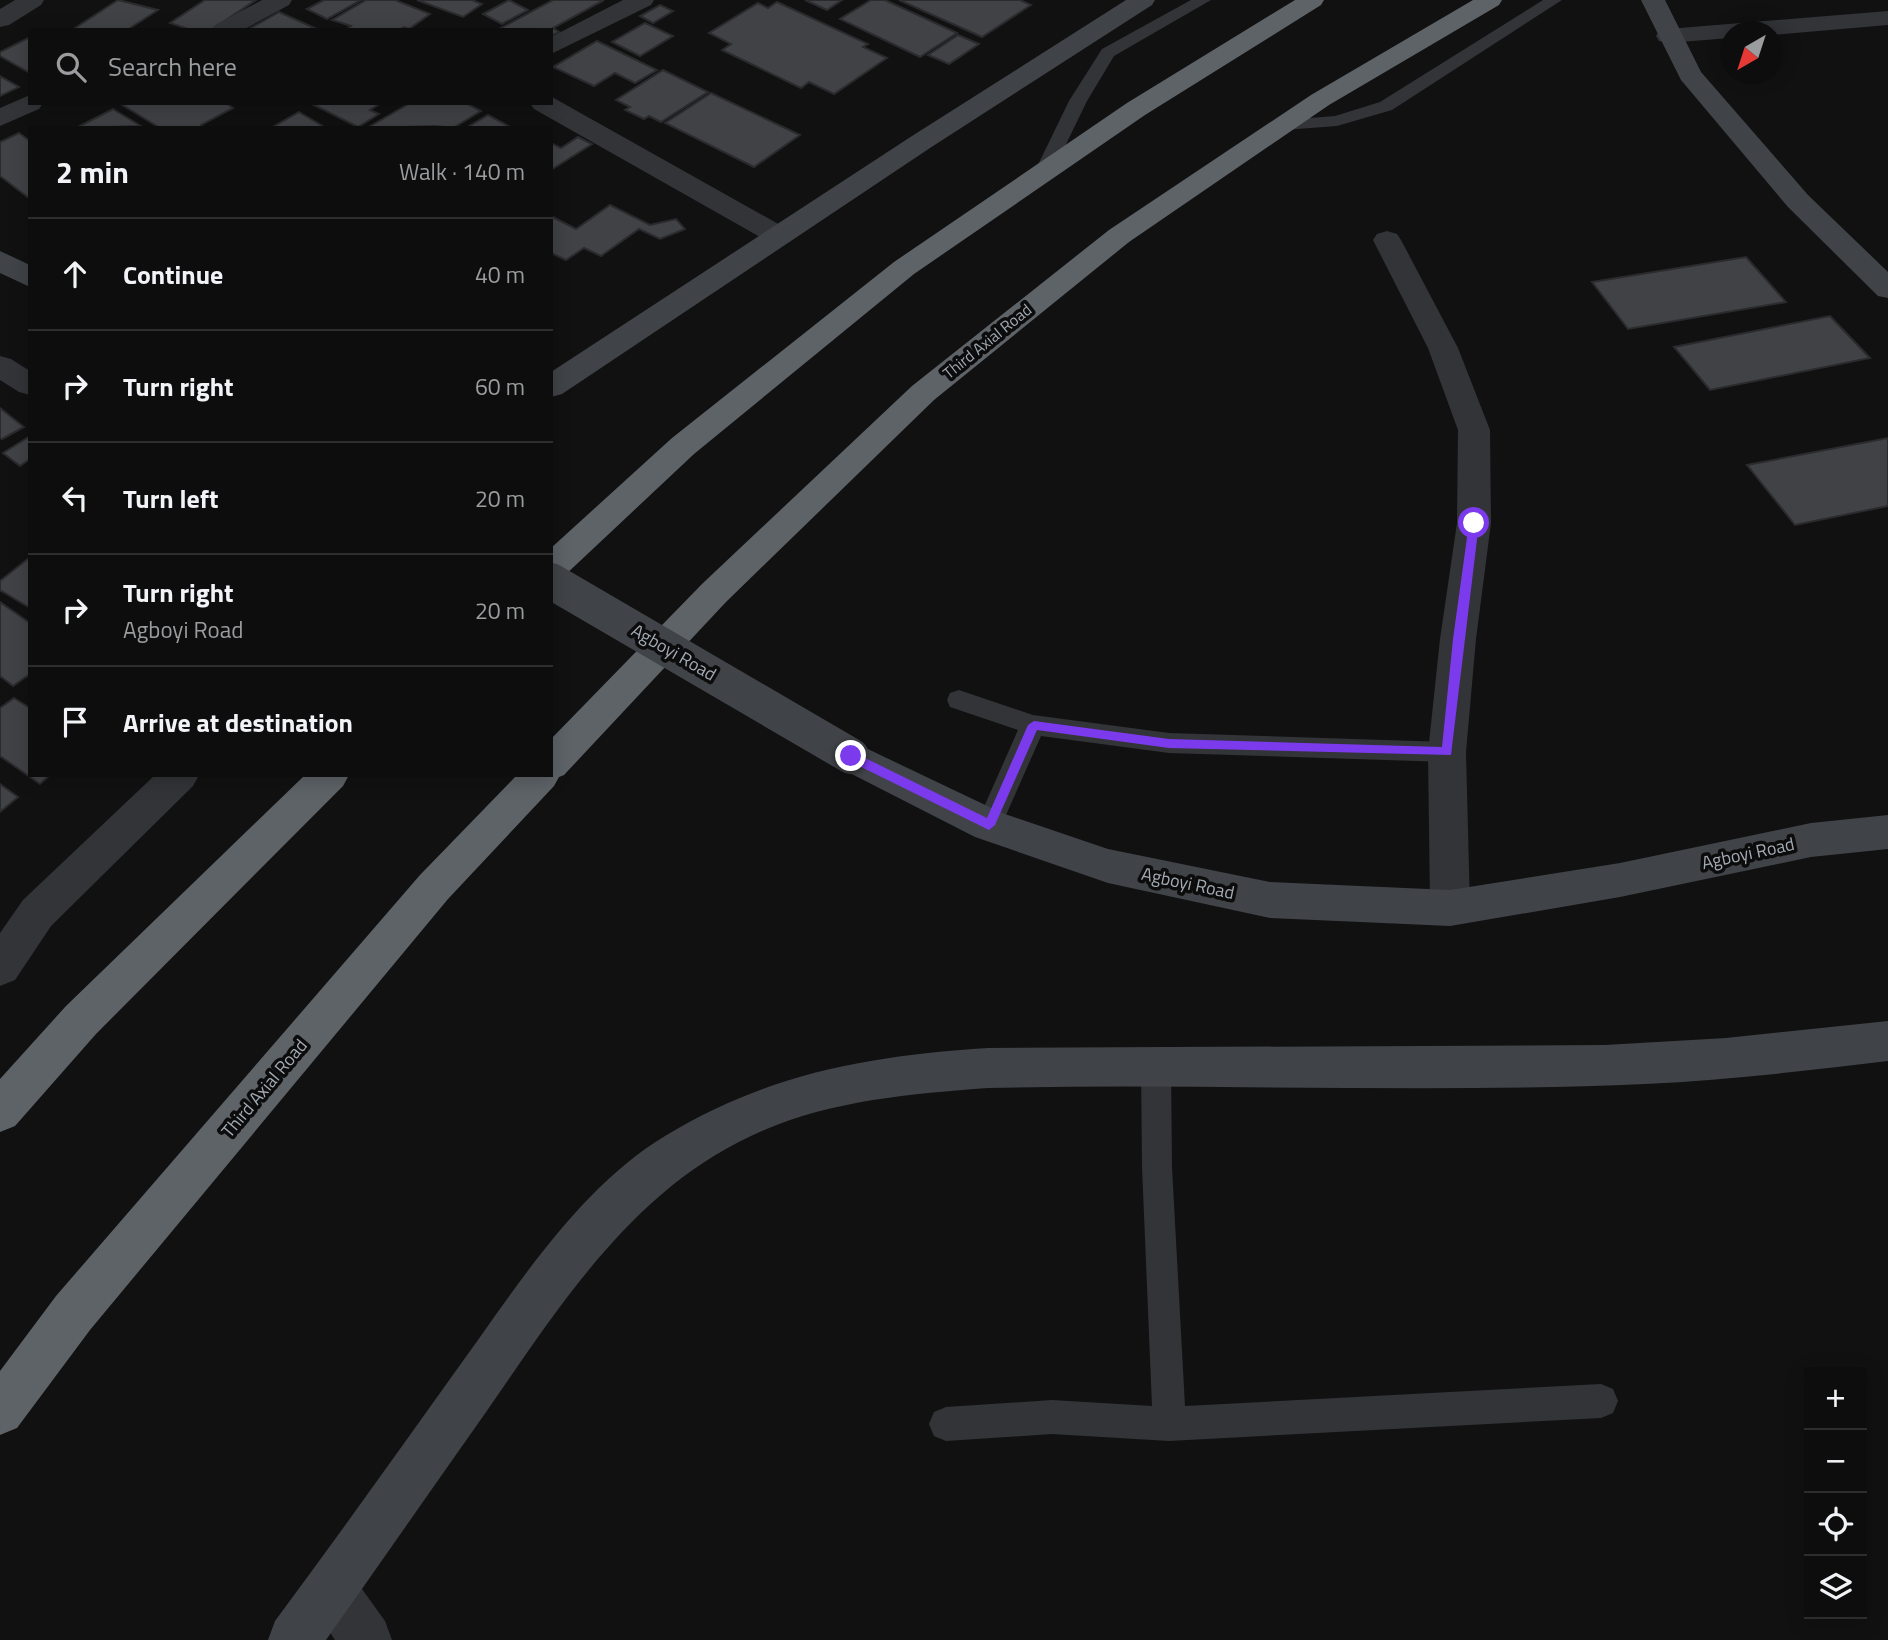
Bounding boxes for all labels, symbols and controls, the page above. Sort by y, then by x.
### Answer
north arrow [1720,21,1783,84]
search box [28,28,553,105]
text: Search here [108,47,237,86]
icon: search [52,48,90,86]
text: 2 min [56,149,129,195]
text: Walk · 140 m [399,154,525,189]
icon: ahead [56,255,94,293]
text: Continue [123,255,223,294]
text: 40 m [475,257,525,292]
street label: Third Axial Road [937,298,1037,384]
icon: right [56,367,94,405]
text: Turn right [123,367,234,406]
text: 60 m [475,369,525,404]
icon: left [56,479,94,517]
text: Turn left [123,479,218,518]
text: 20 m [475,481,525,516]
route start [1458,507,1489,538]
text: Turn right [123,573,234,612]
icon: right [56,591,94,629]
text: 20 m [475,593,525,628]
text: Agboyi Road [123,612,243,647]
street label: Agboyi Road [626,617,722,687]
icon: arrive [56,703,94,741]
text: Arrive at destination [123,703,353,742]
route end [835,740,866,771]
street label: Agboyi Road [1699,830,1797,876]
street label: Agboyi Road [1139,860,1237,906]
street label: Third Axial Road [215,1033,313,1143]
map controls [1804,1367,1867,1619]
button: + [1804,1367,1867,1430]
button: − [1804,1430,1867,1493]
button: locate [1804,1493,1867,1556]
button: layers [1804,1556,1867,1619]

